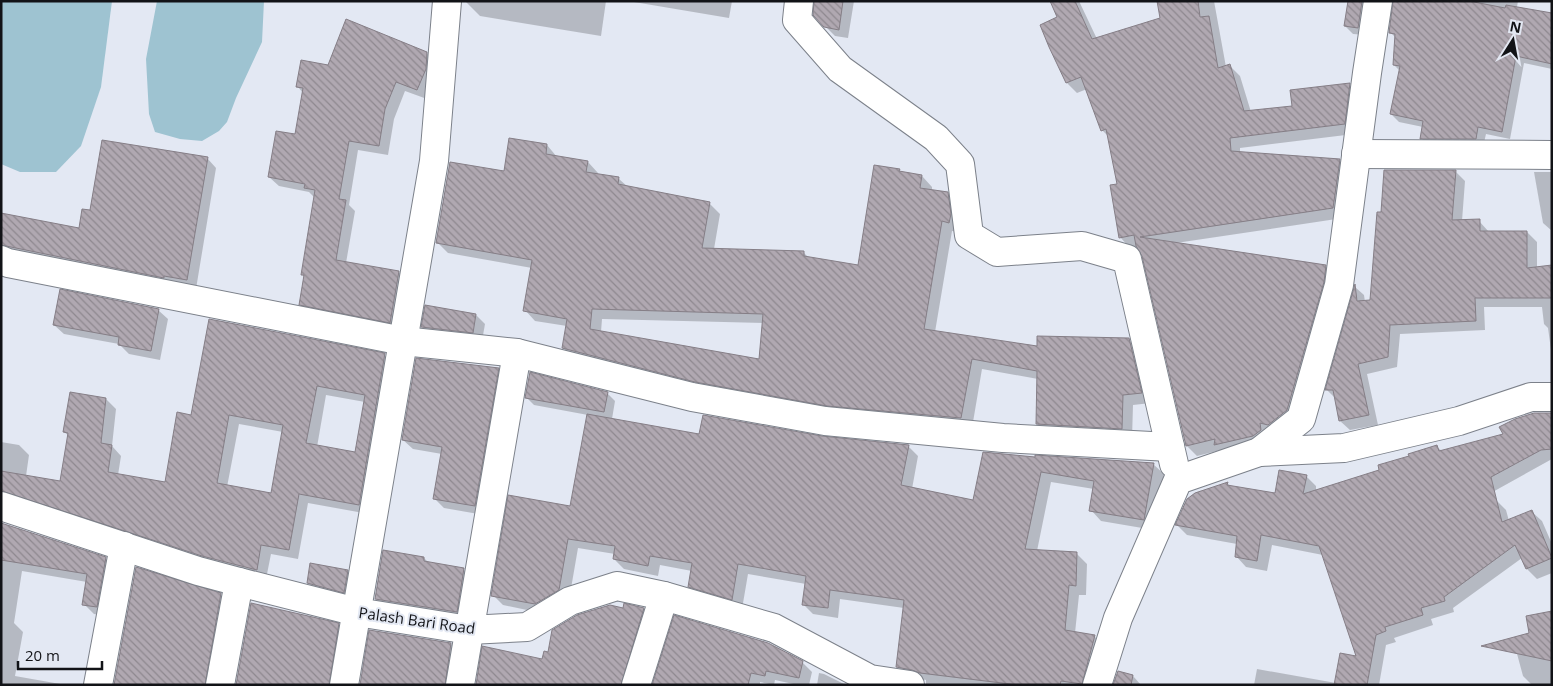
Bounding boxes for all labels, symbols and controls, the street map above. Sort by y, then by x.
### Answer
north arrow [1488,15,1538,65]
text: N [1508,16,1523,37]
street label: Palash Bari Road [357,602,477,638]
scale bar [18,638,101,670]
text: 20 m [25,645,60,665]

